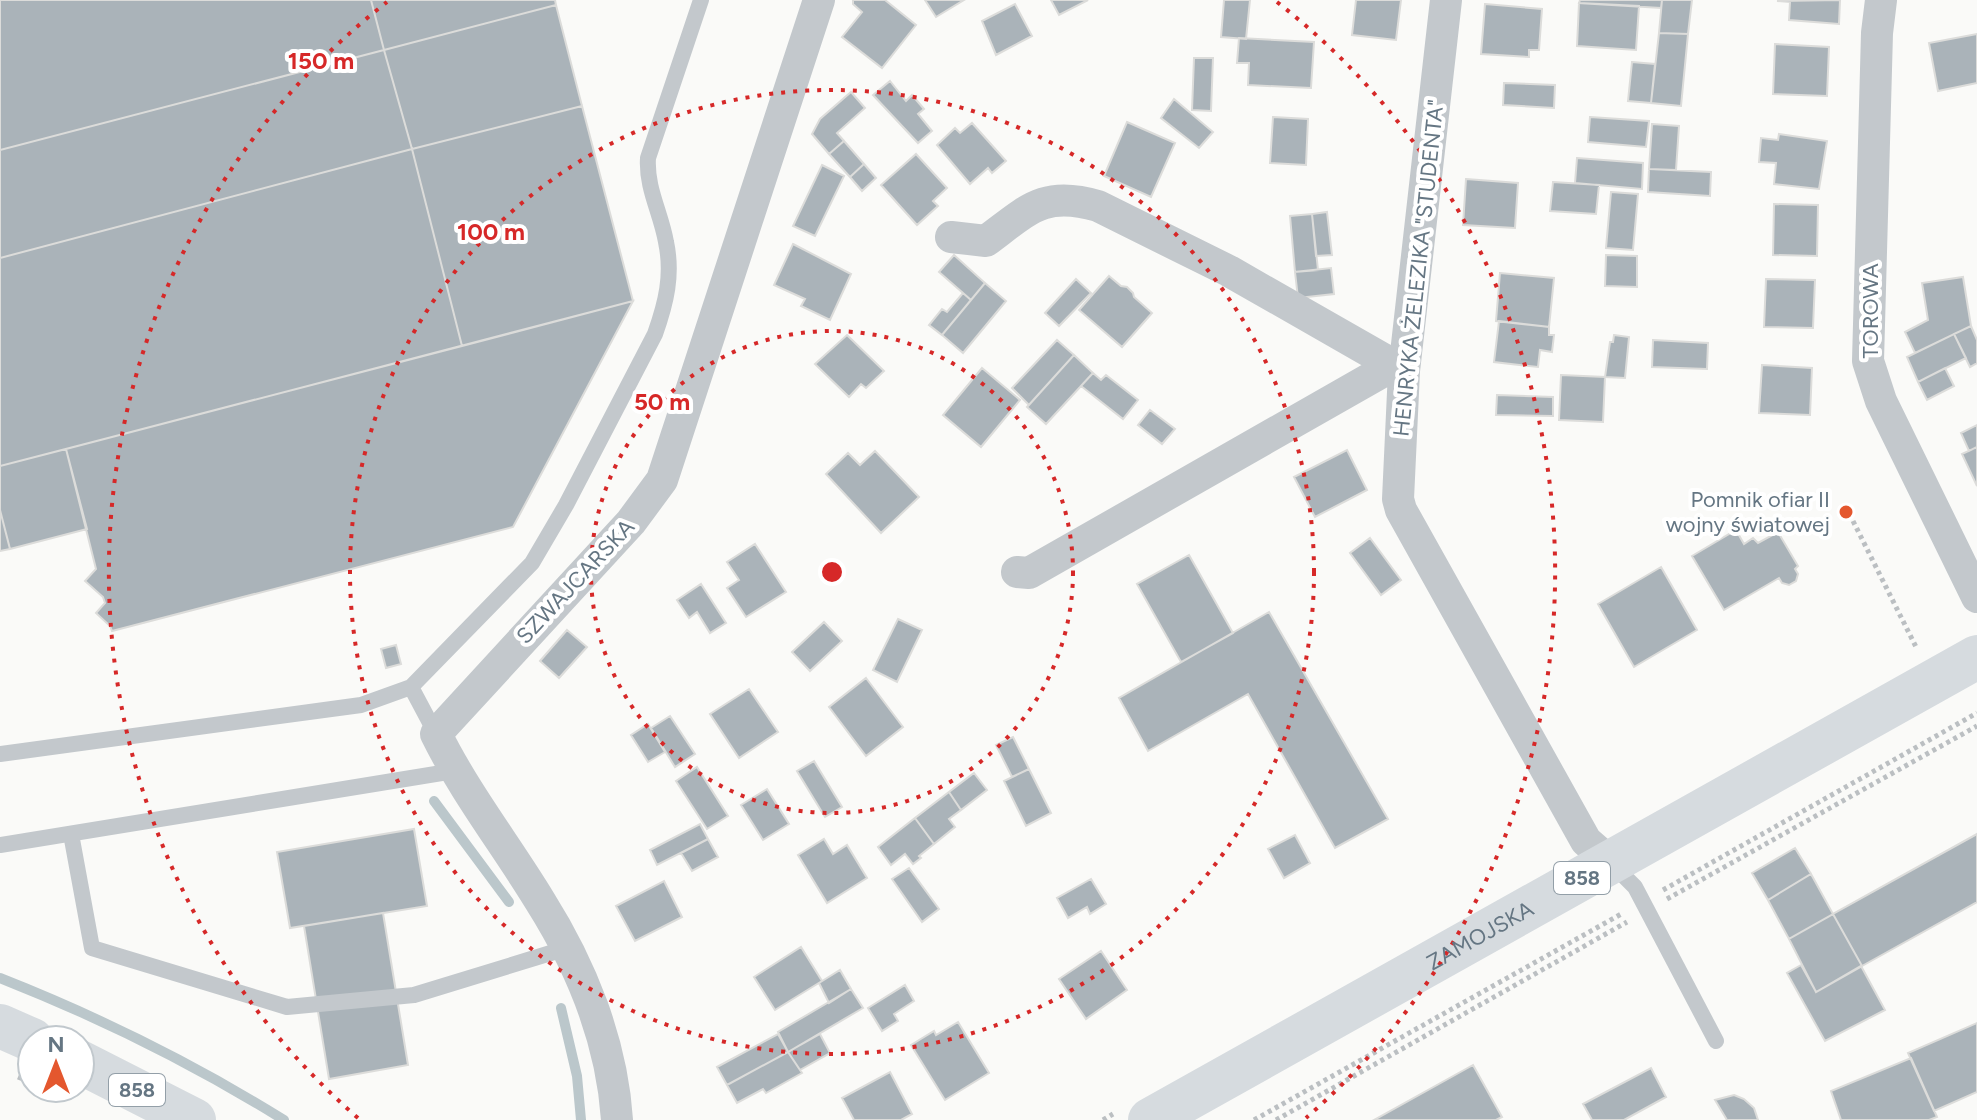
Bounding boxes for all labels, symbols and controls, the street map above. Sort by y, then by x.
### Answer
text: 150 m [288,46,354,75]
street label: HENRYKA ŻELEZIKA "STUDENTA" [1387,98,1450,438]
text: 100 m [457,217,525,246]
street label: TOROWA [1857,263,1884,359]
text: 50 m [634,387,690,416]
place label: Pomnik ofiar II wojny światowej [1666,486,1830,538]
marker: Pomnik ofiar II wojny światowej [1837,503,1855,521]
street label: SZWAJCARSKA [511,513,640,649]
centre of rings [818,558,846,586]
road number: 858 [1554,862,1610,894]
street label: ZAMOJSKA [1422,895,1538,976]
north arrow [16,1024,96,1104]
text: N [47,1031,65,1058]
road number: 858 [109,1074,165,1106]

